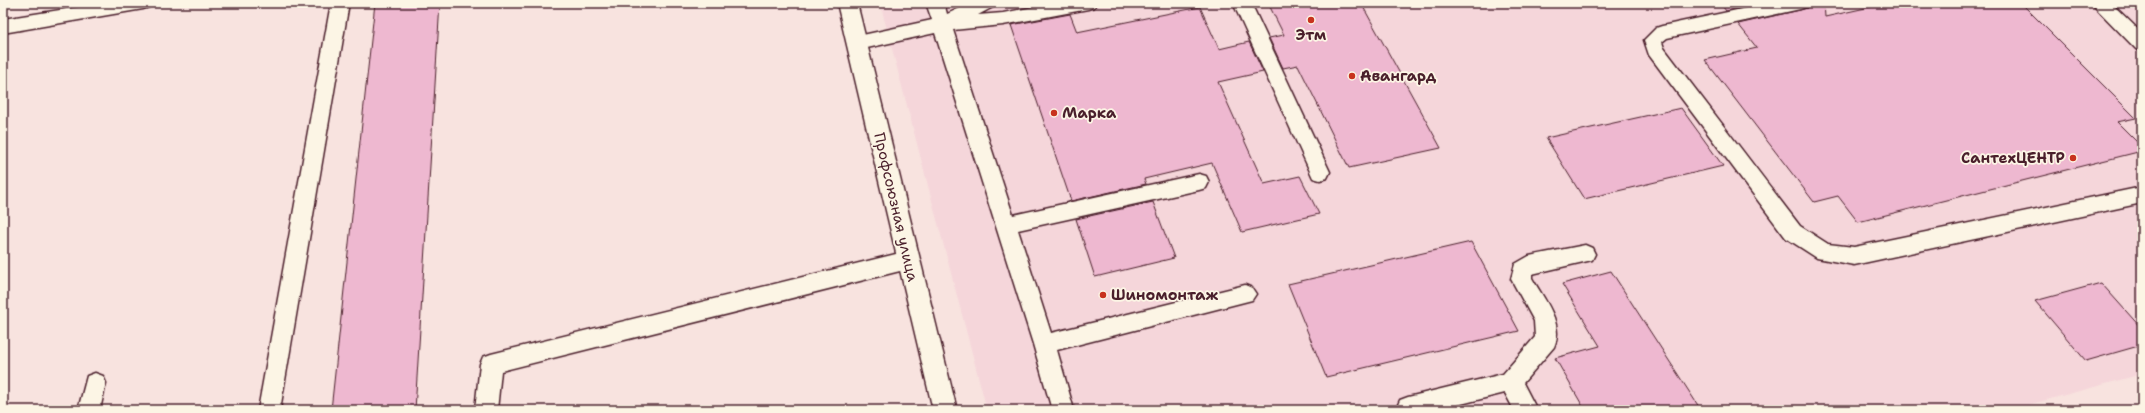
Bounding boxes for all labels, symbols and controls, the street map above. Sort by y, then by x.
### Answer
marker: Этм [1306,15,1316,25]
place label: Этм [1296,25,1327,45]
place label: Авангард [1360,66,1437,86]
marker: Авангард [1347,71,1357,81]
place label: Марка [1062,103,1117,123]
marker: Марка [1049,108,1059,118]
street label: Профсоюзная улица [869,131,923,284]
place label: СантехЦЕНТР [1961,148,2065,168]
marker: СантехЦЕНТР [2068,153,2078,163]
place label: Шиномонтаж [1111,285,1219,305]
marker: Шиномонтаж [1098,290,1108,300]

